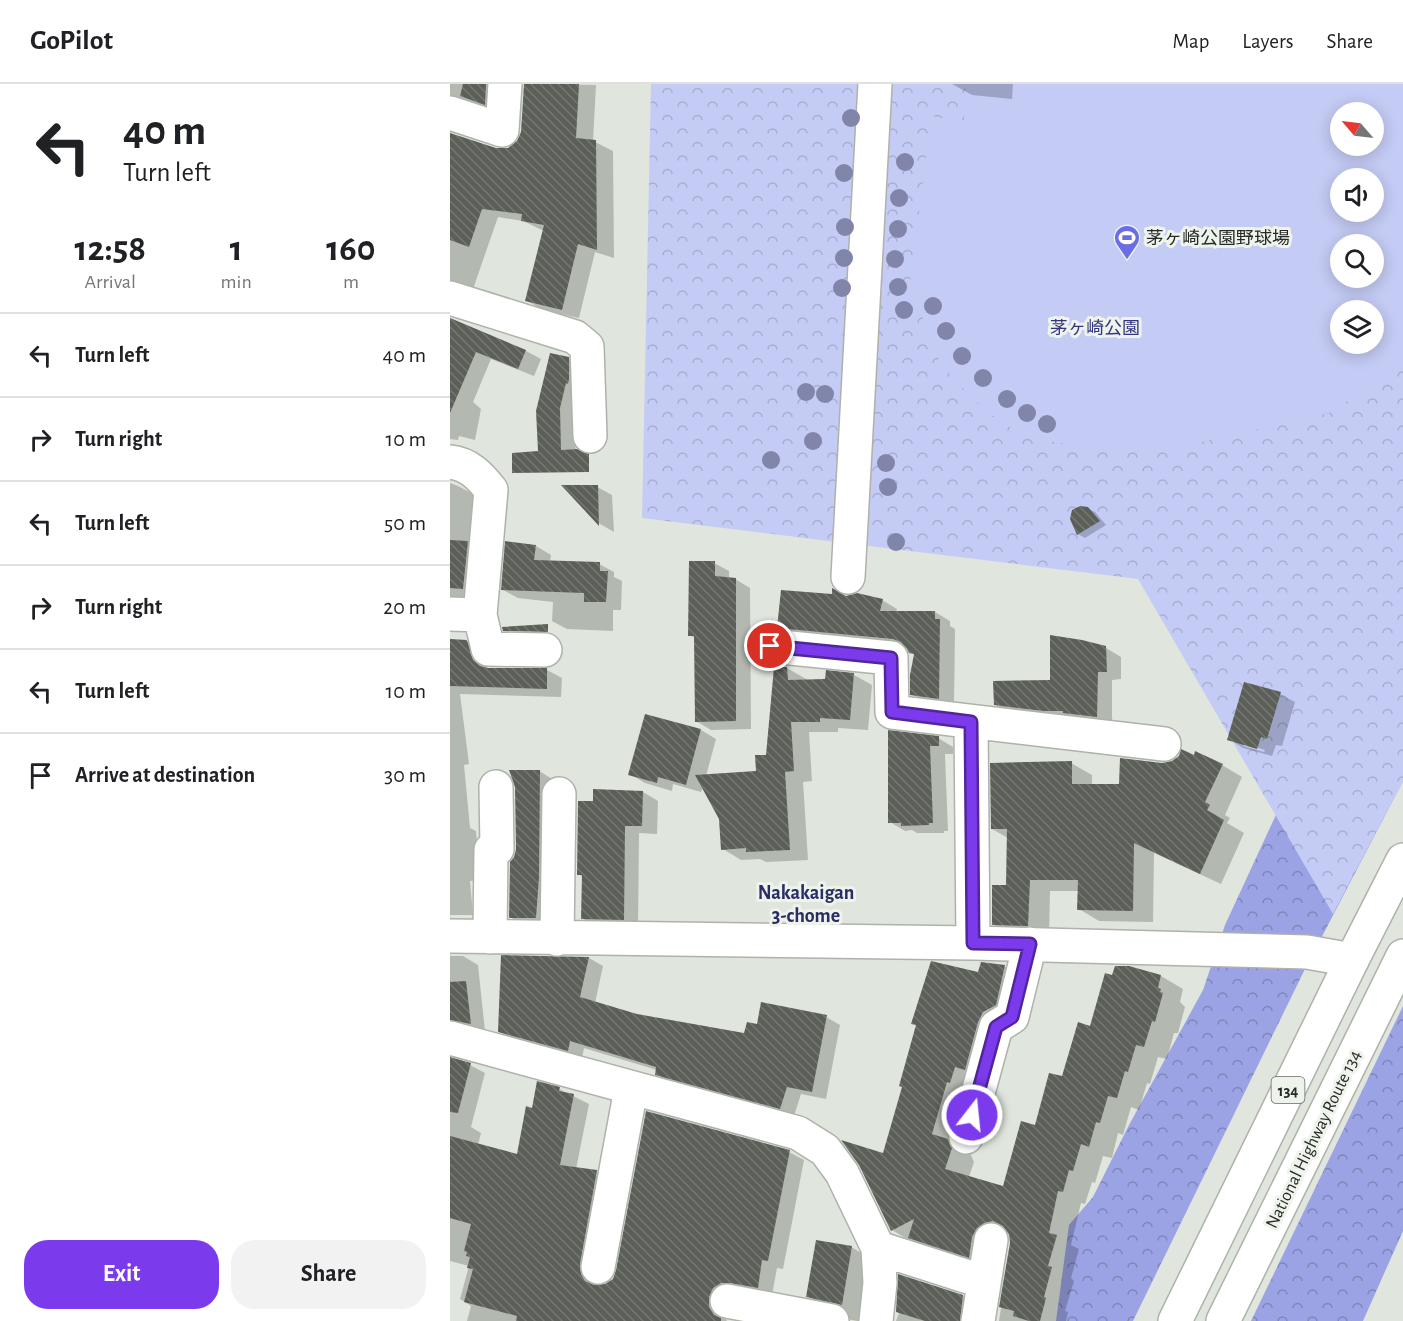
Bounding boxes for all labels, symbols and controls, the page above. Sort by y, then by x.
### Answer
text: GoPilot [30,27,113,55]
text: Map [1173,31,1209,52]
text: Layers [1242,31,1293,52]
text: Share [1326,31,1373,52]
north arrow [1330,102,1384,156]
map controls [1330,102,1384,354]
icon: left [24,108,102,186]
text: 40 m [123,110,206,152]
text: Turn left [123,159,211,186]
button: sound [1330,168,1384,222]
sports icon: 茅ヶ崎公園野球場 [1112,223,1142,261]
place label: 茅ヶ崎公園野球場 [1146,229,1290,248]
text: 12:58 [75,231,146,267]
text: 1 [230,231,243,267]
text: 160 [326,231,375,267]
button: search [1330,234,1384,288]
text: Arrival [85,272,136,292]
text: min [221,272,252,292]
text: m [343,272,359,292]
button: layers [1330,300,1384,354]
park label: 茅ヶ崎公園 [1050,319,1140,338]
icon: left [24,339,57,372]
text: Turn left [75,344,149,366]
text: 40 m [383,344,426,366]
icon: right [24,423,57,456]
text: Turn right [75,428,162,450]
text: 10 m [386,428,426,450]
icon: left [24,507,57,540]
text: Turn left [75,512,149,534]
text: 50 m [384,512,426,534]
icon: right [24,591,57,624]
text: Turn right [75,596,162,618]
text: 20 m [383,596,426,618]
pin [744,620,795,671]
icon: arrive [753,629,786,662]
icon: left [24,675,57,708]
text: Turn left [75,680,149,702]
text: 10 m [386,680,426,702]
icon: arrive [24,759,57,792]
text: Arrive at destination [75,764,255,786]
text: 30 m [384,764,426,786]
district label: Nakakaigan 3-chome [758,883,854,926]
street label: National Highway Route 134 [1263,1047,1365,1231]
road number: 134 [1272,1077,1304,1103]
position arrow [940,1083,1004,1147]
button: Exit [24,1240,219,1309]
button: Share [231,1240,426,1309]

